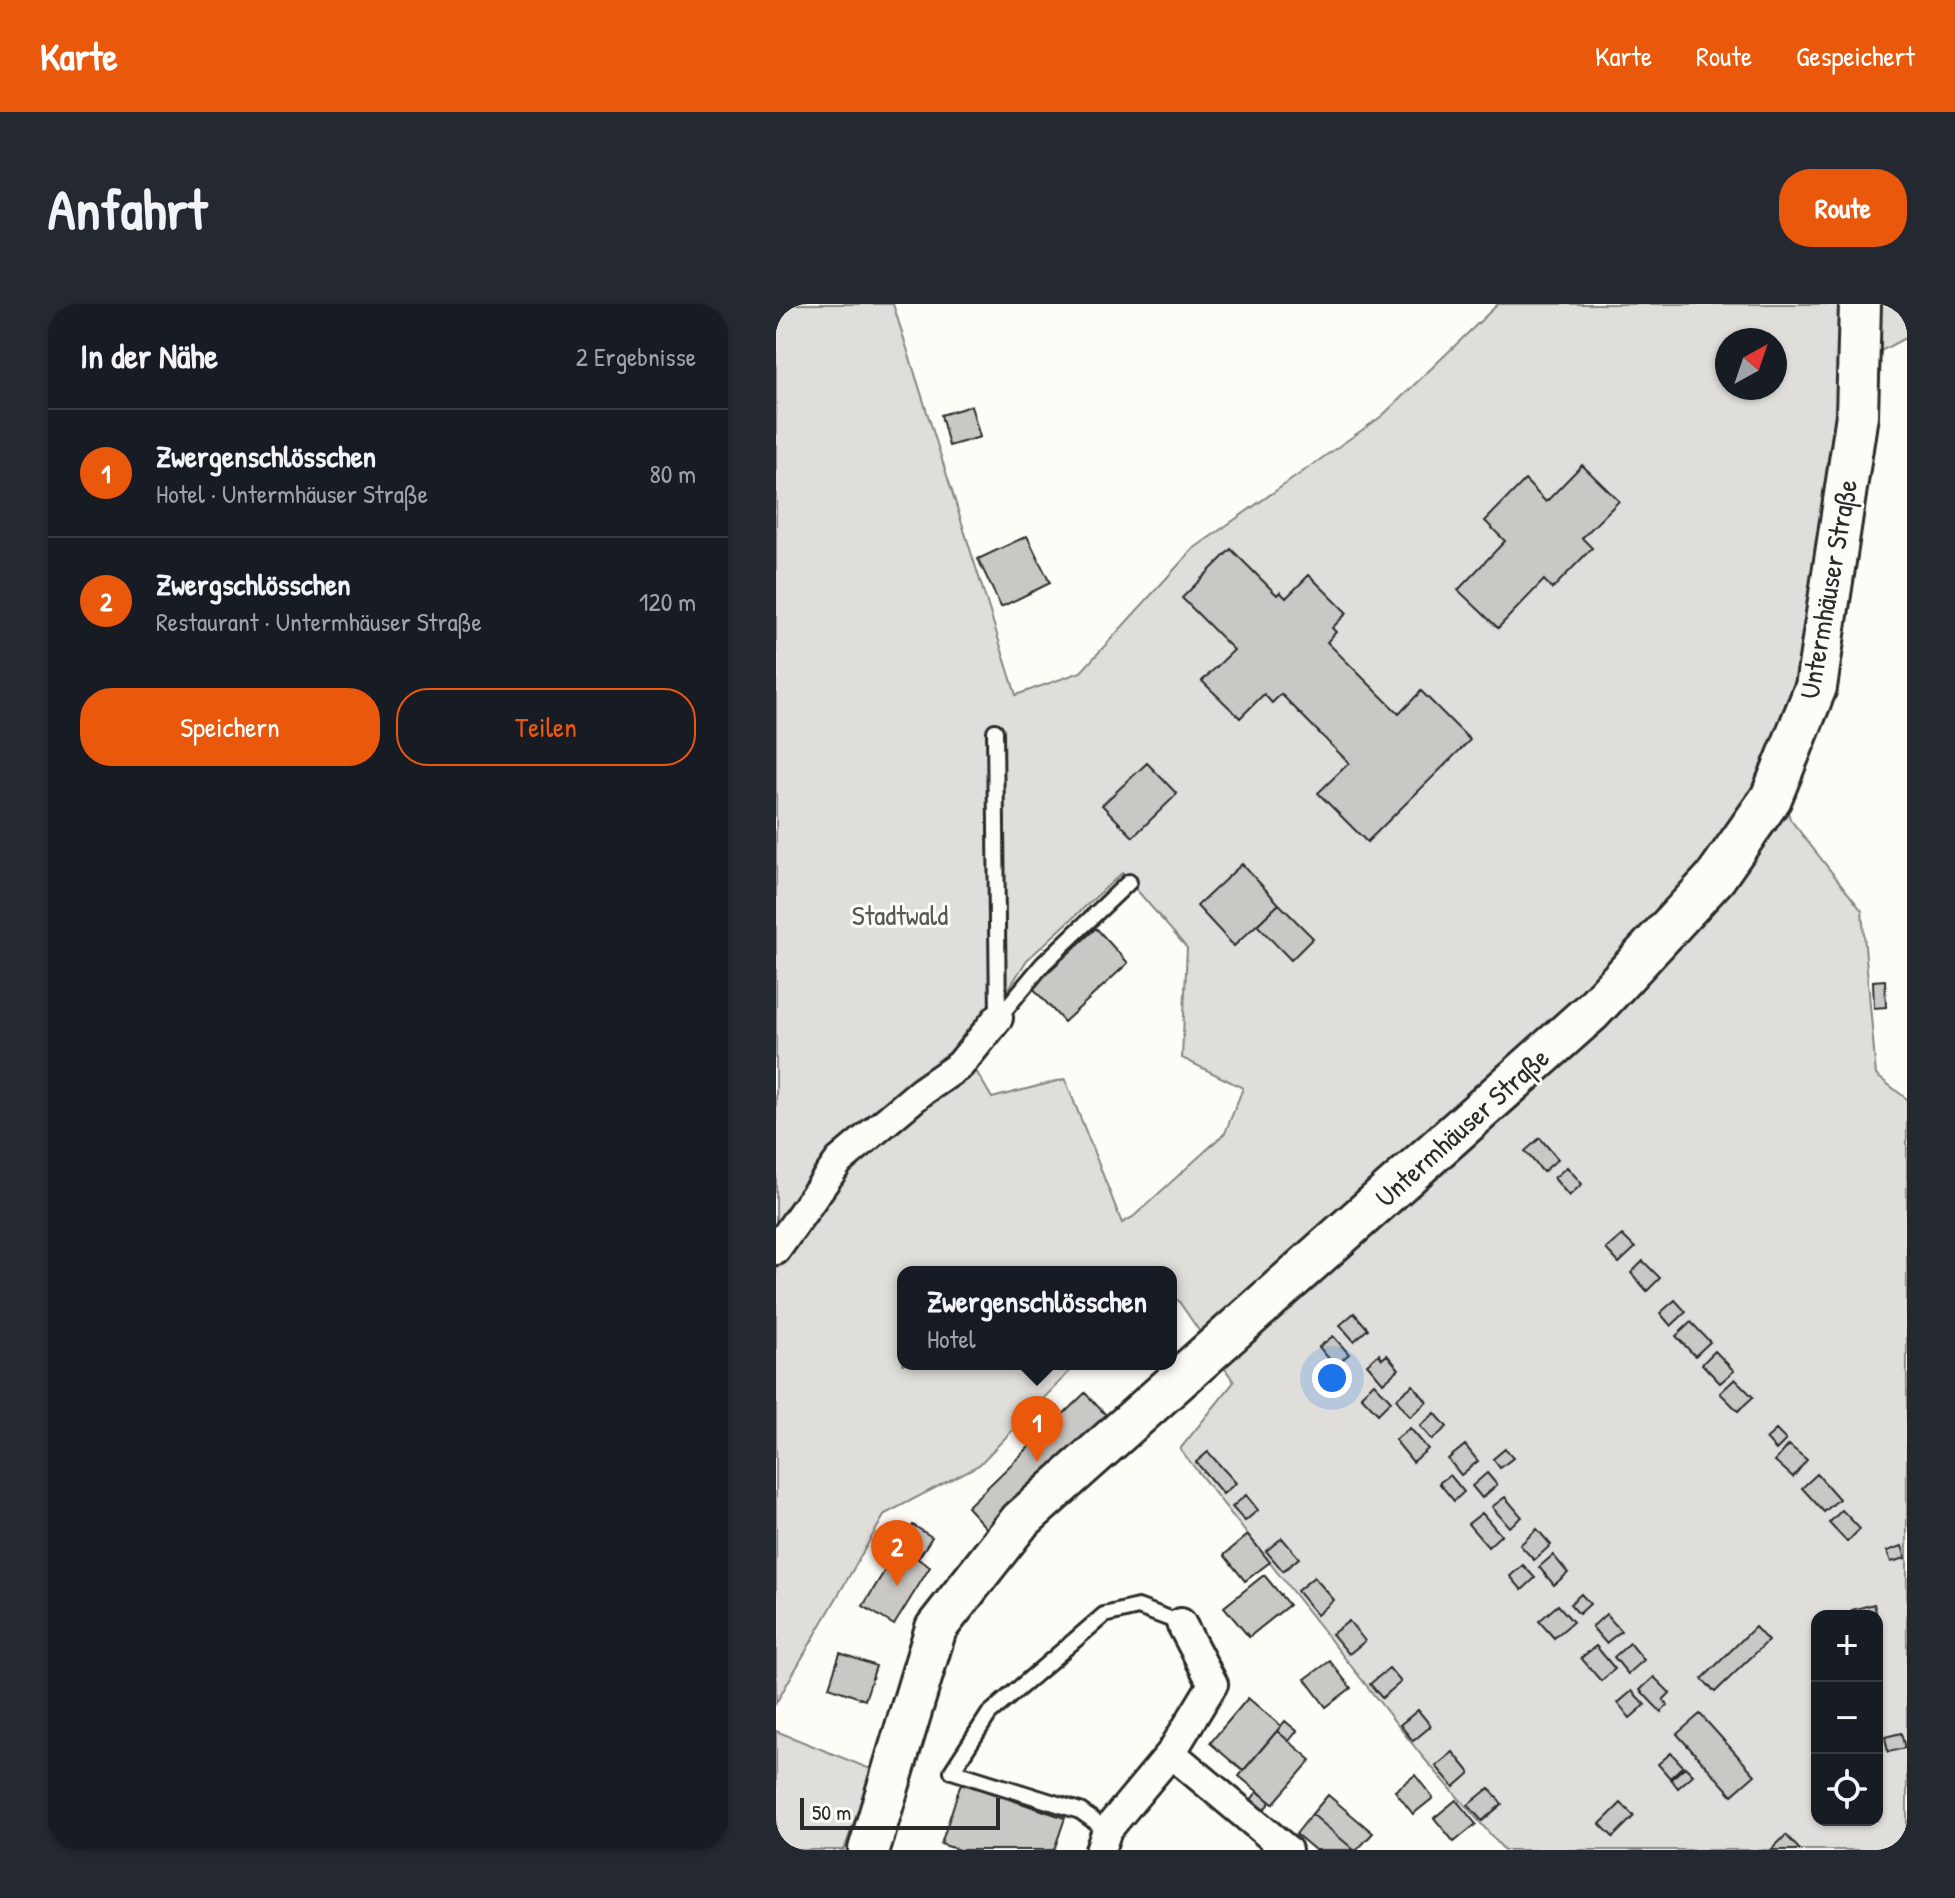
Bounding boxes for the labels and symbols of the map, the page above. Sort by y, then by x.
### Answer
north arrow [1715,328,1787,400]
street label: Untermhäuser Straße [1790,476,1866,702]
park label: Stadtwald [852,896,948,934]
street label: Untermhäuser Straße [1367,1039,1557,1215]
your location [1312,1358,1352,1398]
pin: 1 [1011,1396,1063,1462]
pin: 2 [871,1520,923,1586]
scale bar [800,1794,1000,1830]

